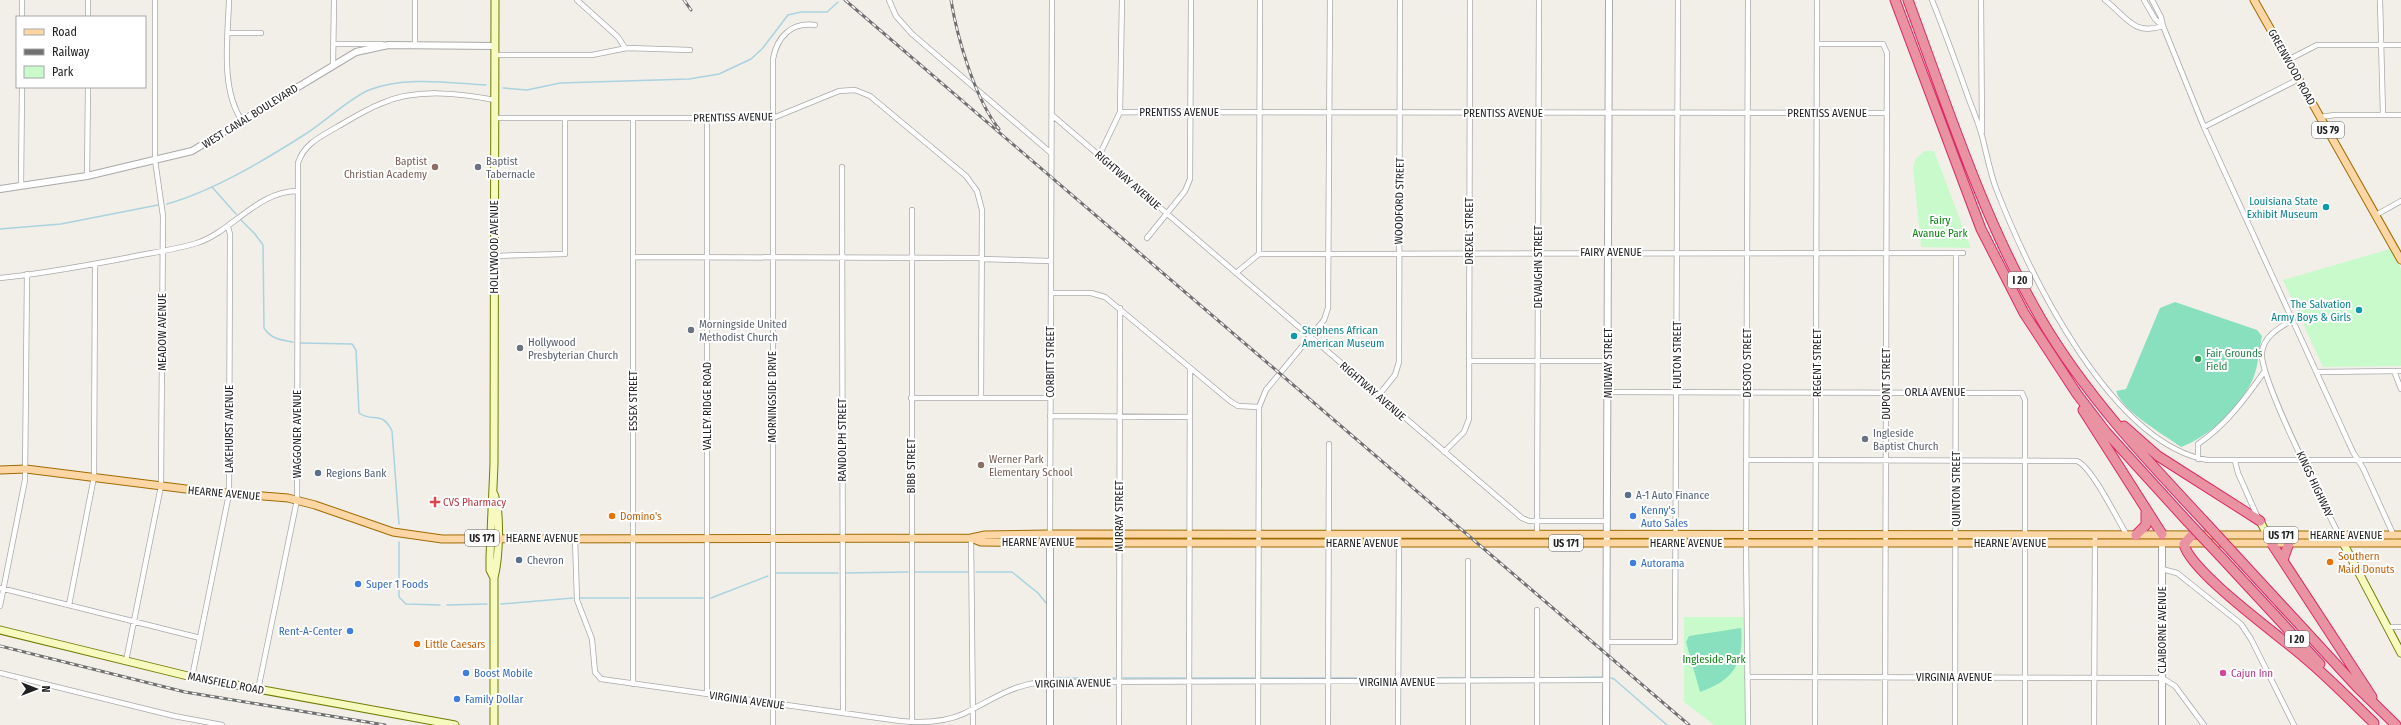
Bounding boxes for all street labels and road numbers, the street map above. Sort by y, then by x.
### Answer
street label: GREENWOOD ROAD [2265,27,2318,108]
street label: WEST CANAL BOULEVARD [200,82,301,151]
street label: PRENTISS AVENUE [1139,106,1219,119]
street label: PRENTISS AVENUE [1463,107,1543,120]
street label: PRENTISS AVENUE [1787,107,1867,120]
street label: PRENTISS AVENUE [693,110,773,125]
road number: US 79 [2312,122,2344,138]
street label: RIGHTWAY AVENUE [1092,148,1163,213]
street label: WOODFORD STREET [1392,157,1407,244]
street label: DREXEL STREET [1463,196,1476,265]
street label: HOLLYWOOD AVENUE [488,200,501,294]
street label: DEVAUGHN STREET [1532,225,1545,309]
street label: FAIRY AVENUE [1580,246,1642,259]
road number: I 20 [2008,272,2032,288]
street label: MEADOW AVENUE [156,293,169,371]
street label: FULTON STREET [1671,320,1684,389]
street label: CORBITT STREET [1044,325,1057,398]
street label: MIDWAY STREET [1602,327,1615,398]
street label: DESOTO STREET [1741,327,1754,398]
street label: REGENT STREET [1811,328,1824,397]
street label: DUPONT STREET [1880,347,1893,420]
street label: MORNINGSIDE DRIVE [766,351,779,443]
street label: RIGHTWAY AVENUE [1337,359,1408,424]
street label: VALLEY RIDGE ROAD [701,362,714,450]
street label: ESSEX STREET [627,370,640,431]
street label: LAKEHURST AVENUE [223,385,236,473]
street label: ORLA AVENUE [1905,386,1965,399]
street label: WAGGONER AVENUE [291,390,304,478]
street label: RANDOLPH STREET [836,397,849,482]
street label: BIBB STREET [905,437,918,494]
street label: KINGS HIGHWAY [2294,449,2336,520]
street label: QUINTON STREET [1950,450,1963,527]
street label: MURRAY STREET [1113,479,1126,552]
street label: HEARNE AVENUE [187,484,261,503]
road number: US 171 [2264,527,2298,543]
street label: HEARNE AVENUE [2310,529,2382,542]
road number: US 171 [465,530,499,546]
street label: HEARNE AVENUE [506,532,578,545]
road number: US 171 [1549,535,1583,551]
street label: HEARNE AVENUE [1002,536,1074,549]
street label: HEARNE AVENUE [1326,537,1398,550]
street label: HEARNE AVENUE [1650,537,1722,550]
street label: HEARNE AVENUE [1974,537,2046,550]
street label: CLAIBORNE AVENUE [2156,586,2169,674]
road number: I 20 [2285,631,2309,647]
street label: MANSFIELD ROAD [187,670,265,697]
street label: VIRGINIA AVENUE [1916,671,1992,684]
street label: VIRGINIA AVENUE [1035,676,1111,691]
street label: VIRGINIA AVENUE [1359,676,1435,689]
street label: VIRGINIA AVENUE [708,689,786,712]

